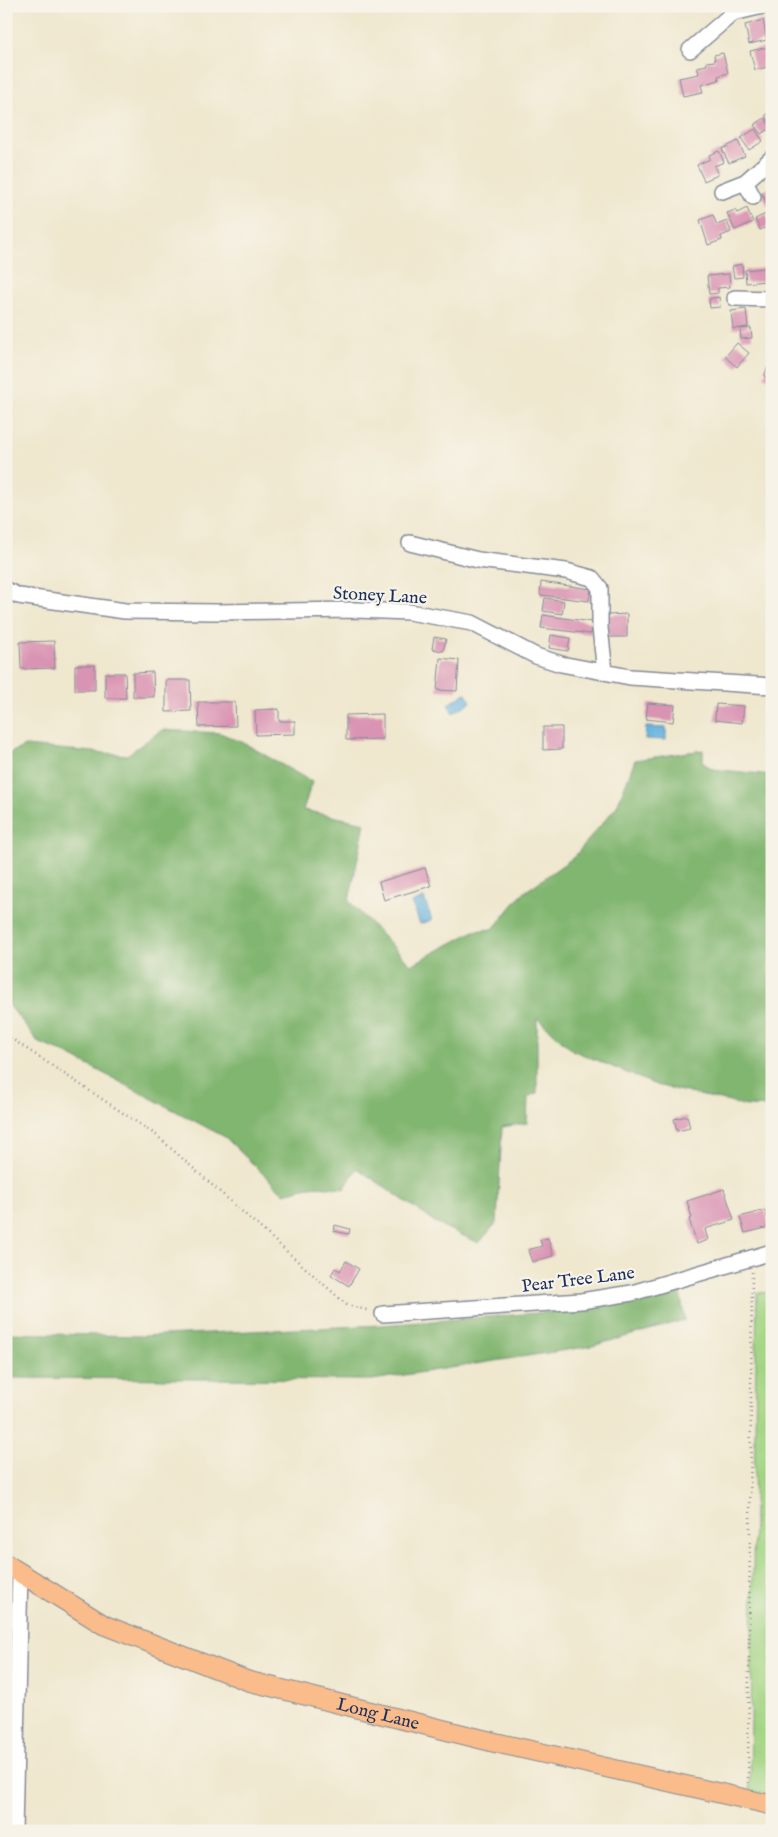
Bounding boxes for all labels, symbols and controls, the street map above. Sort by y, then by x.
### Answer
street label: Stoney Lane [332,583,427,610]
street label: Pear Tree Lane [520,1262,636,1299]
street label: Long Lane [334,1693,421,1736]

